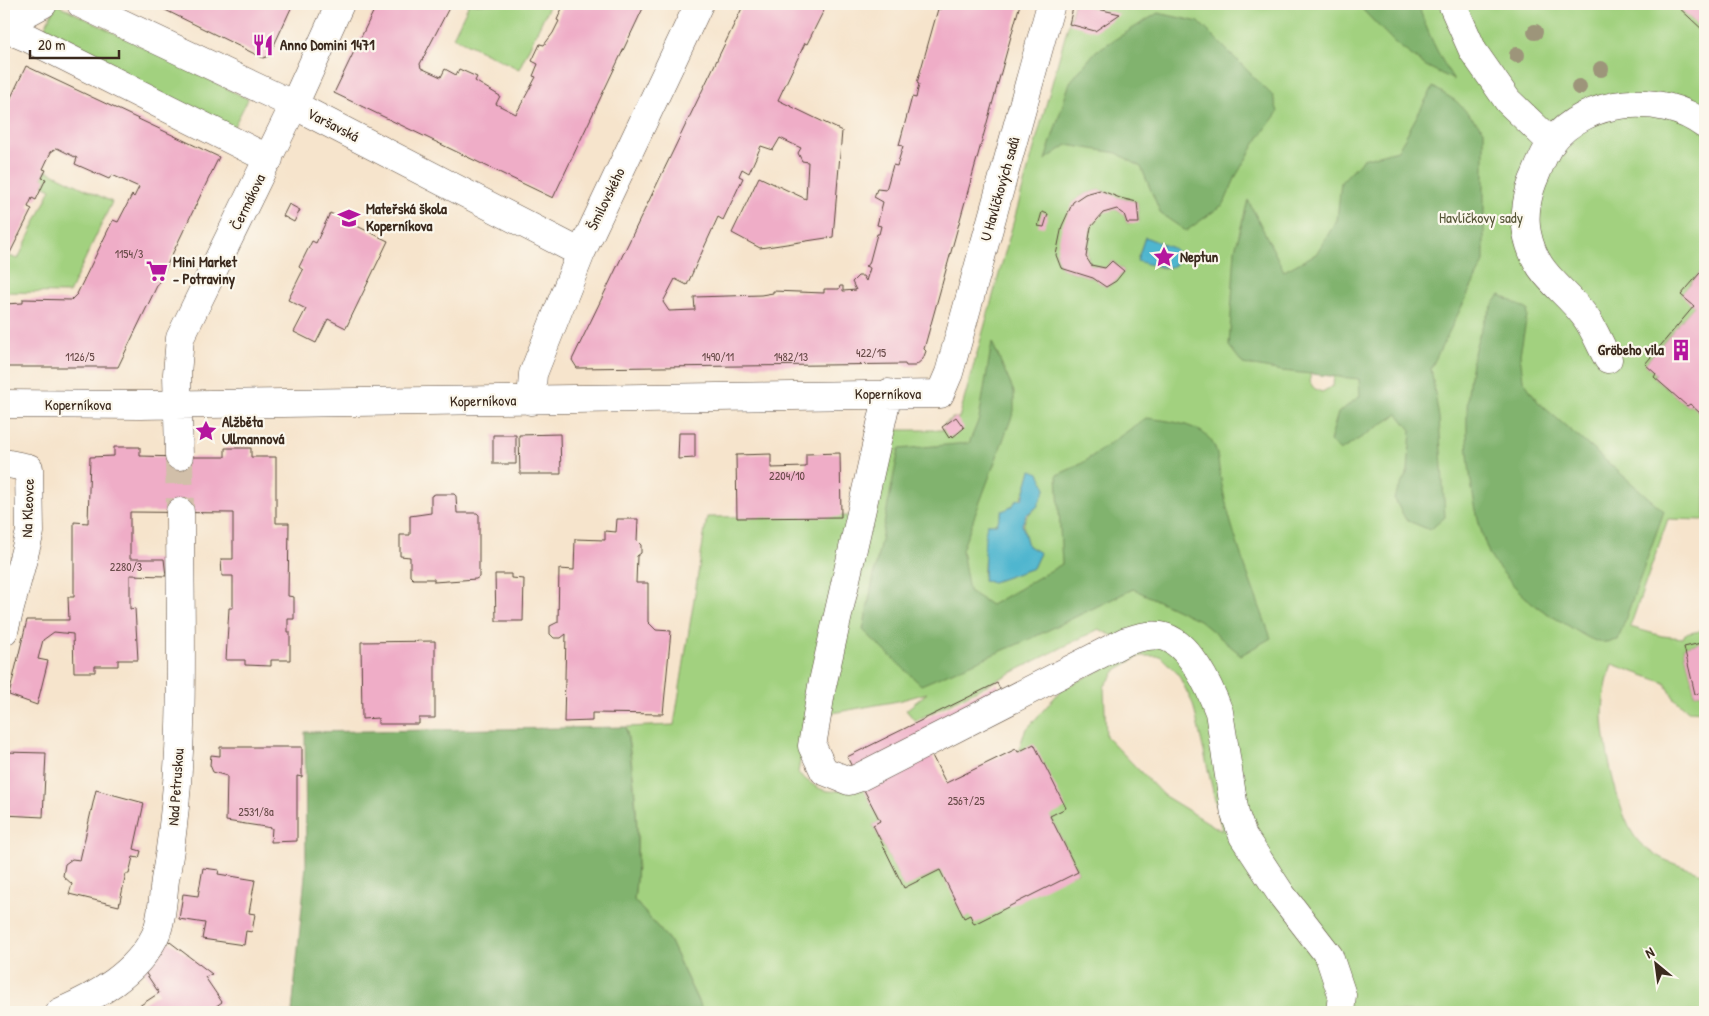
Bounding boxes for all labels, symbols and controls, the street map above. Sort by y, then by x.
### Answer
scale bar [30,28,119,60]
restaurant icon: Anno Domini 1471 [250,32,276,58]
text: 20 m [38,34,65,55]
place label: Anno Domini 1471 [280,34,375,55]
street label: Varšavská [304,103,363,147]
street label: U Havlíčkových sadů [975,134,1024,243]
street label: Šmilovského [581,164,630,233]
street label: Čermákova [225,170,270,233]
place label: Mateřská škola Koperníkova [366,198,447,237]
school or university icon: Mateřská škola Koperníkova [336,205,362,231]
park label: Havlíčkovy sady [1439,207,1523,228]
place icon: Neptun [1151,244,1177,270]
house number: 1154/3 [115,245,143,262]
place label: Neptun [1180,246,1219,268]
place label: Mini Market - Potraviny [173,251,238,290]
supermarket icon: Mini Market - Potraviny [144,258,170,284]
building icon: Gröbeho vila [1668,337,1694,363]
place label: Gröbeho vila [1598,339,1664,360]
house number: 422/15 [856,344,886,361]
house number: 1126/5 [65,348,95,365]
house number: 1490/11 [702,348,734,365]
house number: 1482/13 [774,348,808,365]
street label: Koperníkova [855,383,921,404]
street label: Koperníkova [450,389,516,412]
street label: Koperníkova [45,394,111,415]
place label: Alžběta Ullmannová [222,411,284,449]
place icon: Alžběta Ullmannová [193,418,219,444]
house number: 2204/10 [769,467,805,484]
street label: Na Kleovce [16,478,39,538]
house number: 2280/3 [110,558,142,575]
street label: Nad Petruskou [162,748,189,826]
house number: 2567/25 [947,792,985,809]
house number: 2531/8a [238,803,274,820]
north arrow [1632,938,1682,988]
text: N [1642,942,1658,962]

